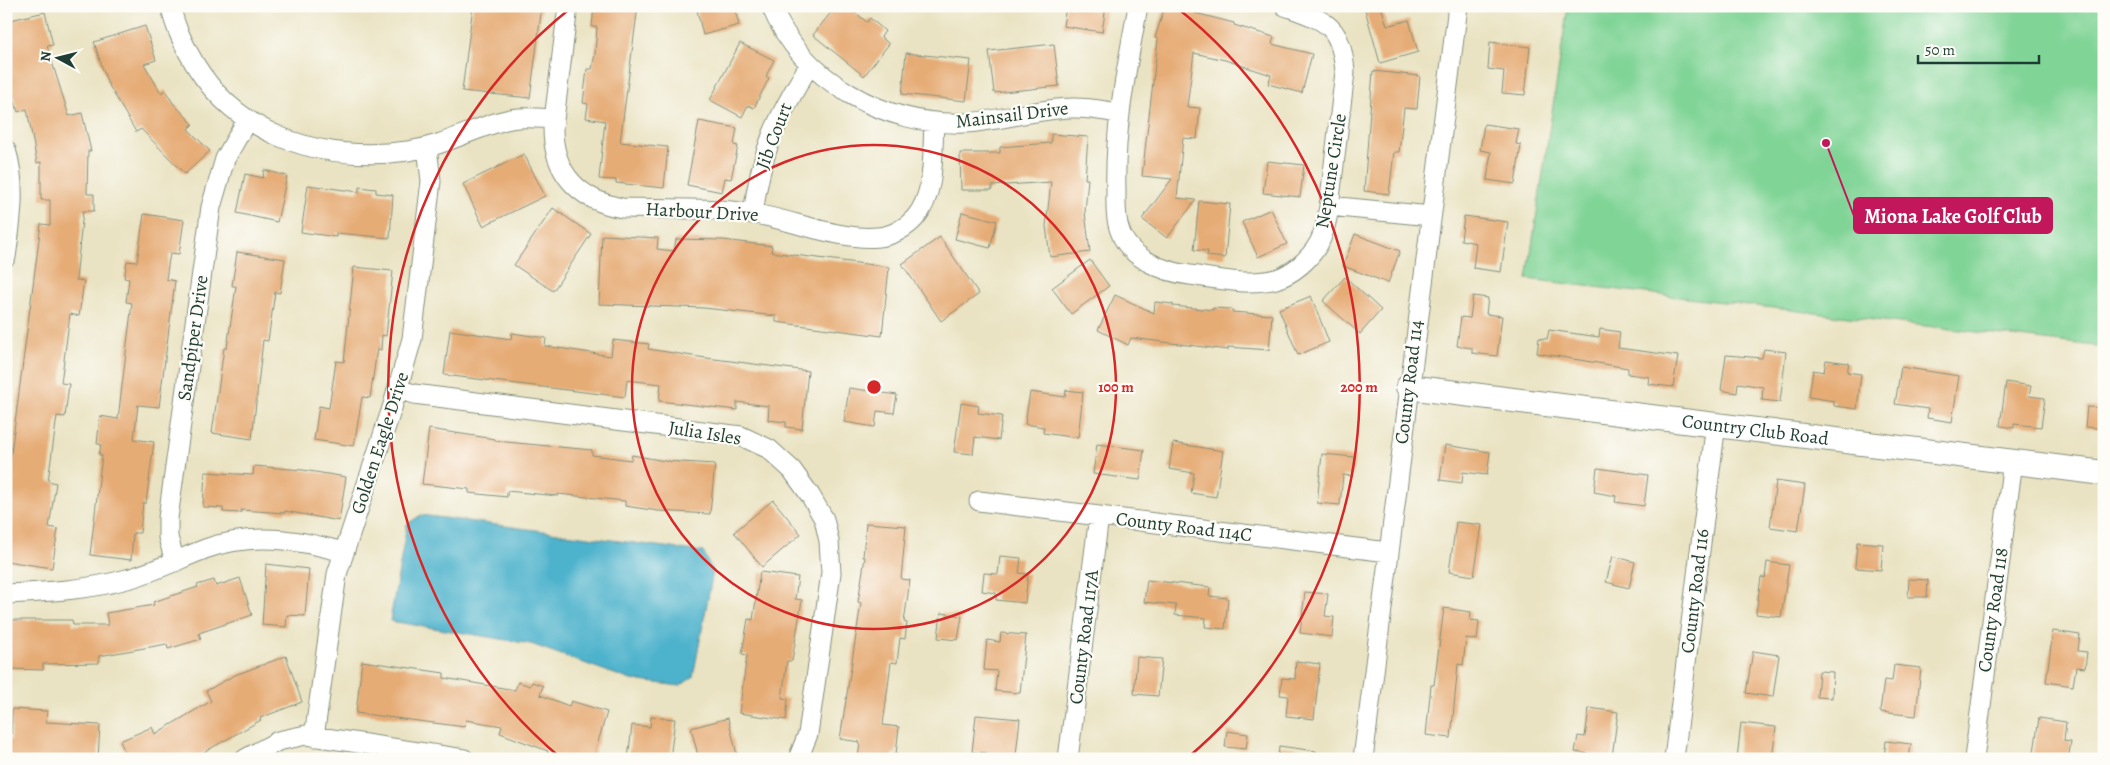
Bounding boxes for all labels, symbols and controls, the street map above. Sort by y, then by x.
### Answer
north arrow [32,32,82,82]
scale bar [1918,32,2039,64]
text: 50 m [1925,40,1955,60]
text: N [36,50,56,63]
street label: Mainsail Drive [954,95,1070,135]
street label: Jib Court [749,99,799,173]
street label: Neptune Circle [1309,112,1353,230]
street label: Harbour Drive [645,196,759,228]
callout: Miona Lake Golf Club [1854,198,2052,233]
text: Miona Lake Golf Club [1864,203,2042,230]
street label: Sandpiper Drive [171,273,215,403]
street label: County Road 114 [1388,318,1430,446]
street label: Golden Eagle Drive [345,369,415,517]
text: 100 m [1098,377,1134,397]
text: 200 m [1340,377,1378,397]
centre of rings [865,378,883,396]
street label: Country Club Road [1681,408,1831,452]
street label: Julia Isles [667,414,743,452]
street label: County Road 114C [1114,506,1254,548]
street label: County Road 116 [1674,527,1716,655]
street label: County Road 118 [1971,546,2015,674]
street label: County Road 117A [1063,567,1105,706]

